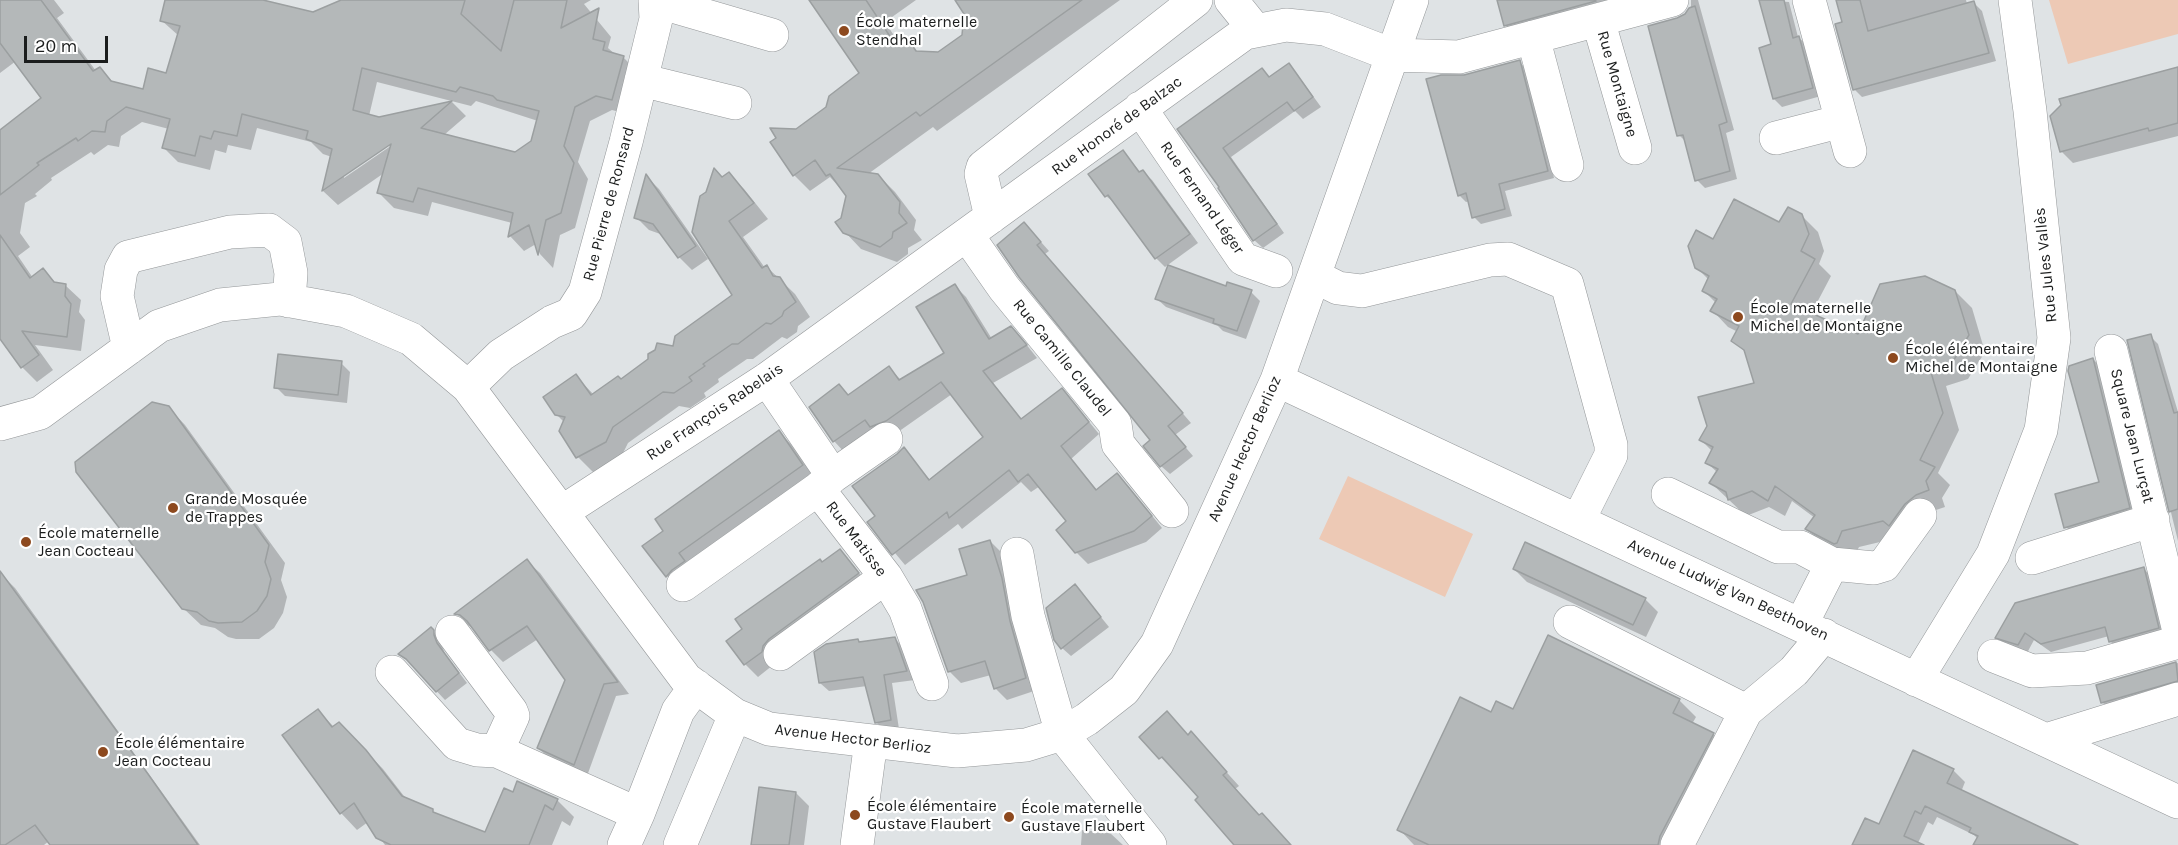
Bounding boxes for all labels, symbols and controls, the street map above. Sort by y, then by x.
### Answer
place label: École maternelle Stendhal [856,12,977,50]
scale bar [27,24,111,62]
marker: École maternelle Stendhal [837,24,851,38]
street label: Rue Montaigne [1593,29,1641,139]
text: 20 m [35,35,77,57]
street label: Rue Honoré de Balzac [1048,72,1186,180]
street label: Rue Pierre de Ronsard [579,125,639,283]
street label: Rue Fernand Léger [1156,138,1248,258]
street label: Rue Jules Vallès [2030,207,2062,323]
street label: Rue Camille Claudel [1009,295,1115,421]
place label: École maternelle Michel de Montaigne [1750,298,1903,336]
marker: École maternelle Michel de Montaigne [1731,310,1745,324]
place label: École élémentaire Michel de Montaigne [1905,339,2058,377]
marker: École élémentaire Michel de Montaigne [1886,351,1900,365]
street label: Rue François Rabelais [643,359,787,465]
street label: Square Jean Lurçat [2106,367,2158,505]
street label: Avenue Hector Berlioz [1204,373,1286,525]
place label: Grande Mosquée de Trappes [185,489,307,527]
street label: Rue Matisse [821,497,891,581]
marker: Grande Mosquée de Trappes [166,501,180,515]
place label: École maternelle Jean Cocteau [38,523,159,561]
marker: École maternelle Jean Cocteau [19,535,33,549]
street label: Avenue Ludwig Van Beethoven [1624,535,1832,645]
street label: Avenue Hector Berlioz [774,720,932,758]
place label: École élémentaire Jean Cocteau [115,733,245,771]
marker: École élémentaire Jean Cocteau [96,745,110,759]
place label: École élémentaire Gustave Flaubert [867,796,997,834]
place label: École maternelle Gustave Flaubert [1021,798,1145,836]
marker: École élémentaire Gustave Flaubert [848,808,862,822]
marker: École maternelle Gustave Flaubert [1002,810,1016,824]

